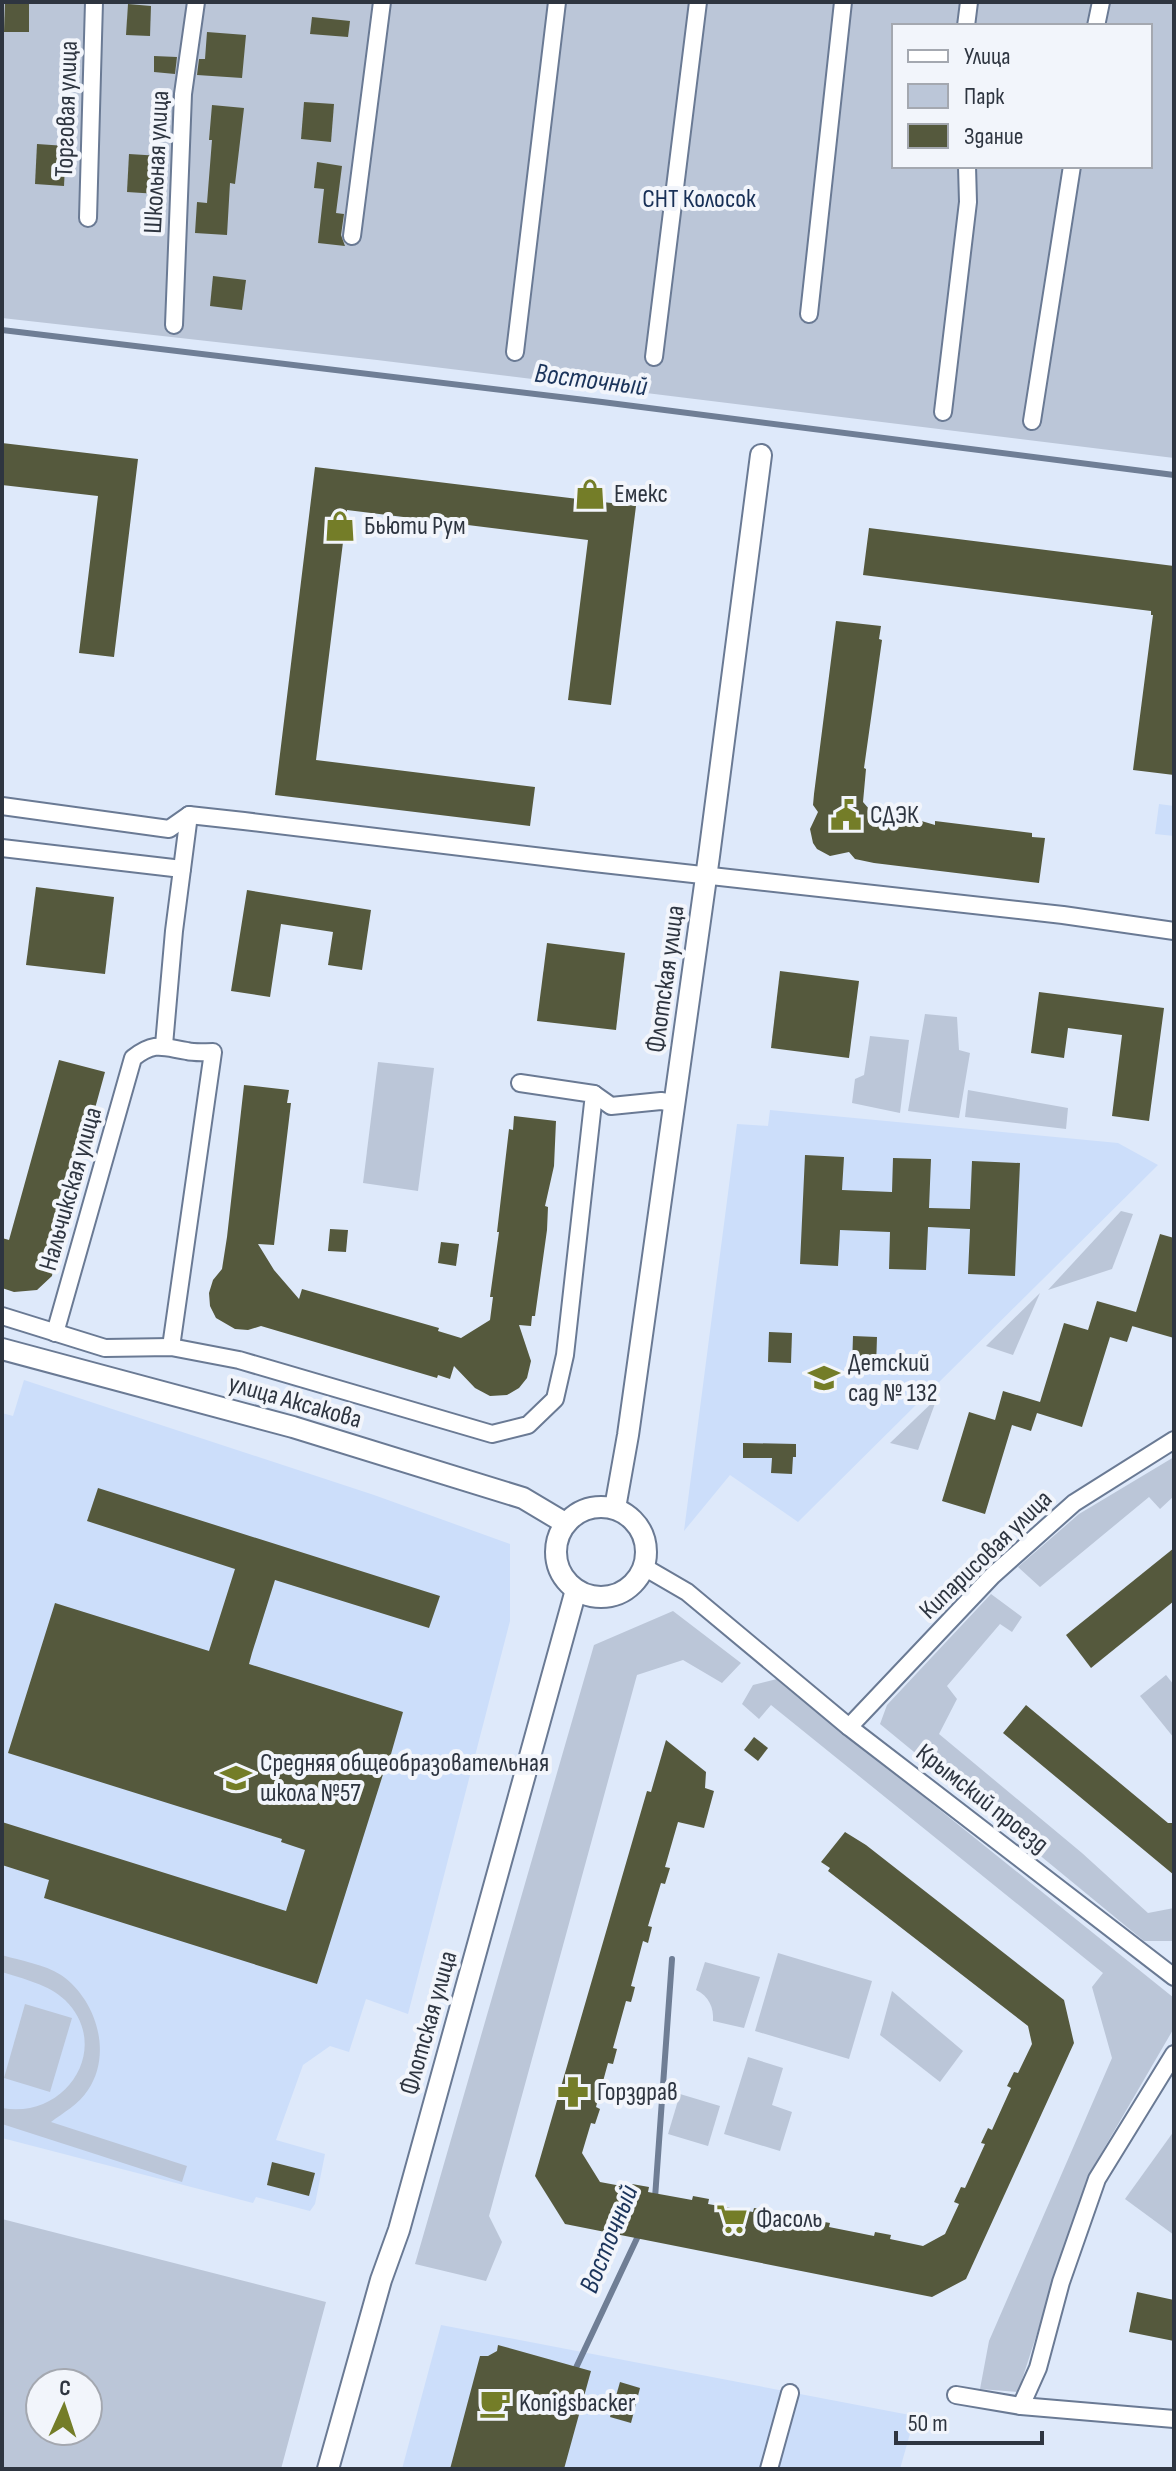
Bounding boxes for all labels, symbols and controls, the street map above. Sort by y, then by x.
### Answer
legend [892,24,1152,168]
street label: Торговая улица [49,40,85,178]
text: Улица [964,42,1010,71]
text: Парк [964,82,1005,111]
street label: Школьная улица [138,90,176,234]
text: Здание [964,122,1023,151]
park label: СНТ Колосок [642,184,756,215]
water label: Восточный [533,357,650,403]
shop icon: Емекс [573,477,607,511]
place label: Емекс [614,479,668,510]
shop icon: Бьюти Рум [323,509,357,543]
place label: Бьюти Рум [364,511,466,542]
public building icon: СДЭК [829,798,863,832]
place label: СДЭК [870,800,919,831]
street label: Флотская улица [640,903,692,1055]
street label: Нальчикская улица [33,1104,109,1274]
place label: Детский сад № 132 [848,1348,937,1409]
school or university icon: Детский сад № 132 [807,1361,841,1395]
street label: улица Аксакова [225,1368,365,1436]
street label: Кипарисовая улица [913,1484,1059,1626]
street label: Крымский проезд [910,1738,1054,1860]
place label: Средняя общеобразовательная школа №57 [260,1748,549,1809]
school or university icon: Средняя общеобразовательная школа №57 [219,1761,253,1795]
street label: Флотская улица [394,1947,464,2099]
pharmacy icon: Горздрав [556,2075,590,2109]
place label: Горздрав [597,2077,678,2108]
water label: Восточный [573,2180,646,2298]
supermarket icon: Фасоль [715,2202,749,2236]
place label: Фасоль [756,2204,823,2235]
north arrow [24,2367,104,2447]
text: С [59,2375,71,2402]
cafe icon: Konigsbacker [478,2386,512,2420]
place label: Konigsbacker [519,2388,636,2419]
scale bar [896,2395,1042,2445]
text: 50 m [908,2409,948,2438]

